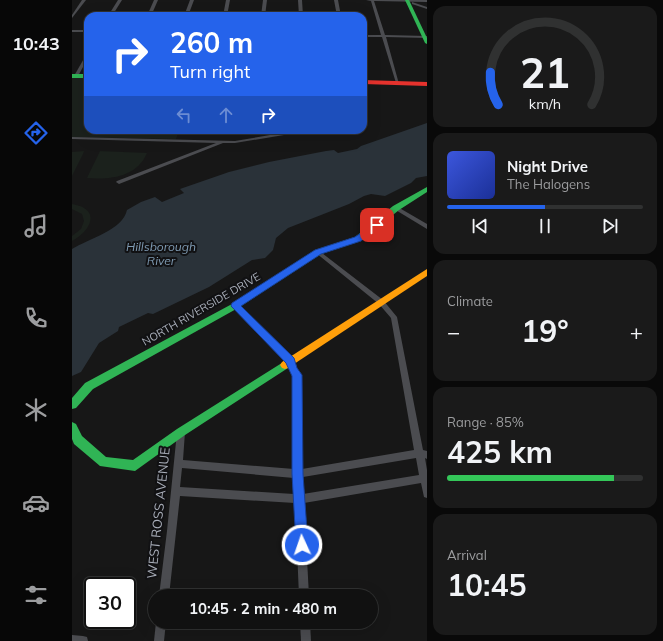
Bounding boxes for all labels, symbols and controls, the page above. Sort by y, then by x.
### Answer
text: 260 m [170,25,253,60]
icon: right [104,28,156,80]
text: 10:43 [12,32,60,55]
text: 21 [520,45,570,97]
text: Turn right [170,60,250,83]
text: km/h [529,94,561,112]
icon: left [173,104,195,126]
icon: ahead [215,104,237,126]
icon: right [257,104,279,126]
icon: directions [22,119,50,147]
text: Night Drive [507,157,588,176]
text: The Halogens [507,176,590,192]
pin [360,208,394,242]
icon: music [22,212,50,240]
icon: arrive [366,214,388,236]
icon: previous [469,215,491,237]
icon: pause [534,215,556,237]
icon: next [599,215,621,237]
water label: Hillsborough River [126,239,196,268]
street label: NORTH RIVERSIDE DRIVE [139,269,263,349]
text: Climate [447,293,493,309]
icon: phone [22,304,50,332]
text: 19° [521,312,569,350]
text: − [447,318,460,346]
text: + [630,318,643,346]
icon: climate [22,396,50,424]
text: Range · 85% [447,414,524,430]
text: 425 km [447,433,553,471]
street label: WEST ROSS AVENUE [143,446,173,580]
icon: car [22,489,50,517]
position arrow [281,524,323,566]
text: Arrival [447,547,487,563]
text: 10:45 [447,566,526,604]
speed limit sign: 30 [84,577,136,629]
icon: filters [22,581,50,609]
text: 10:45 · 2 min · 480 m [189,599,337,618]

